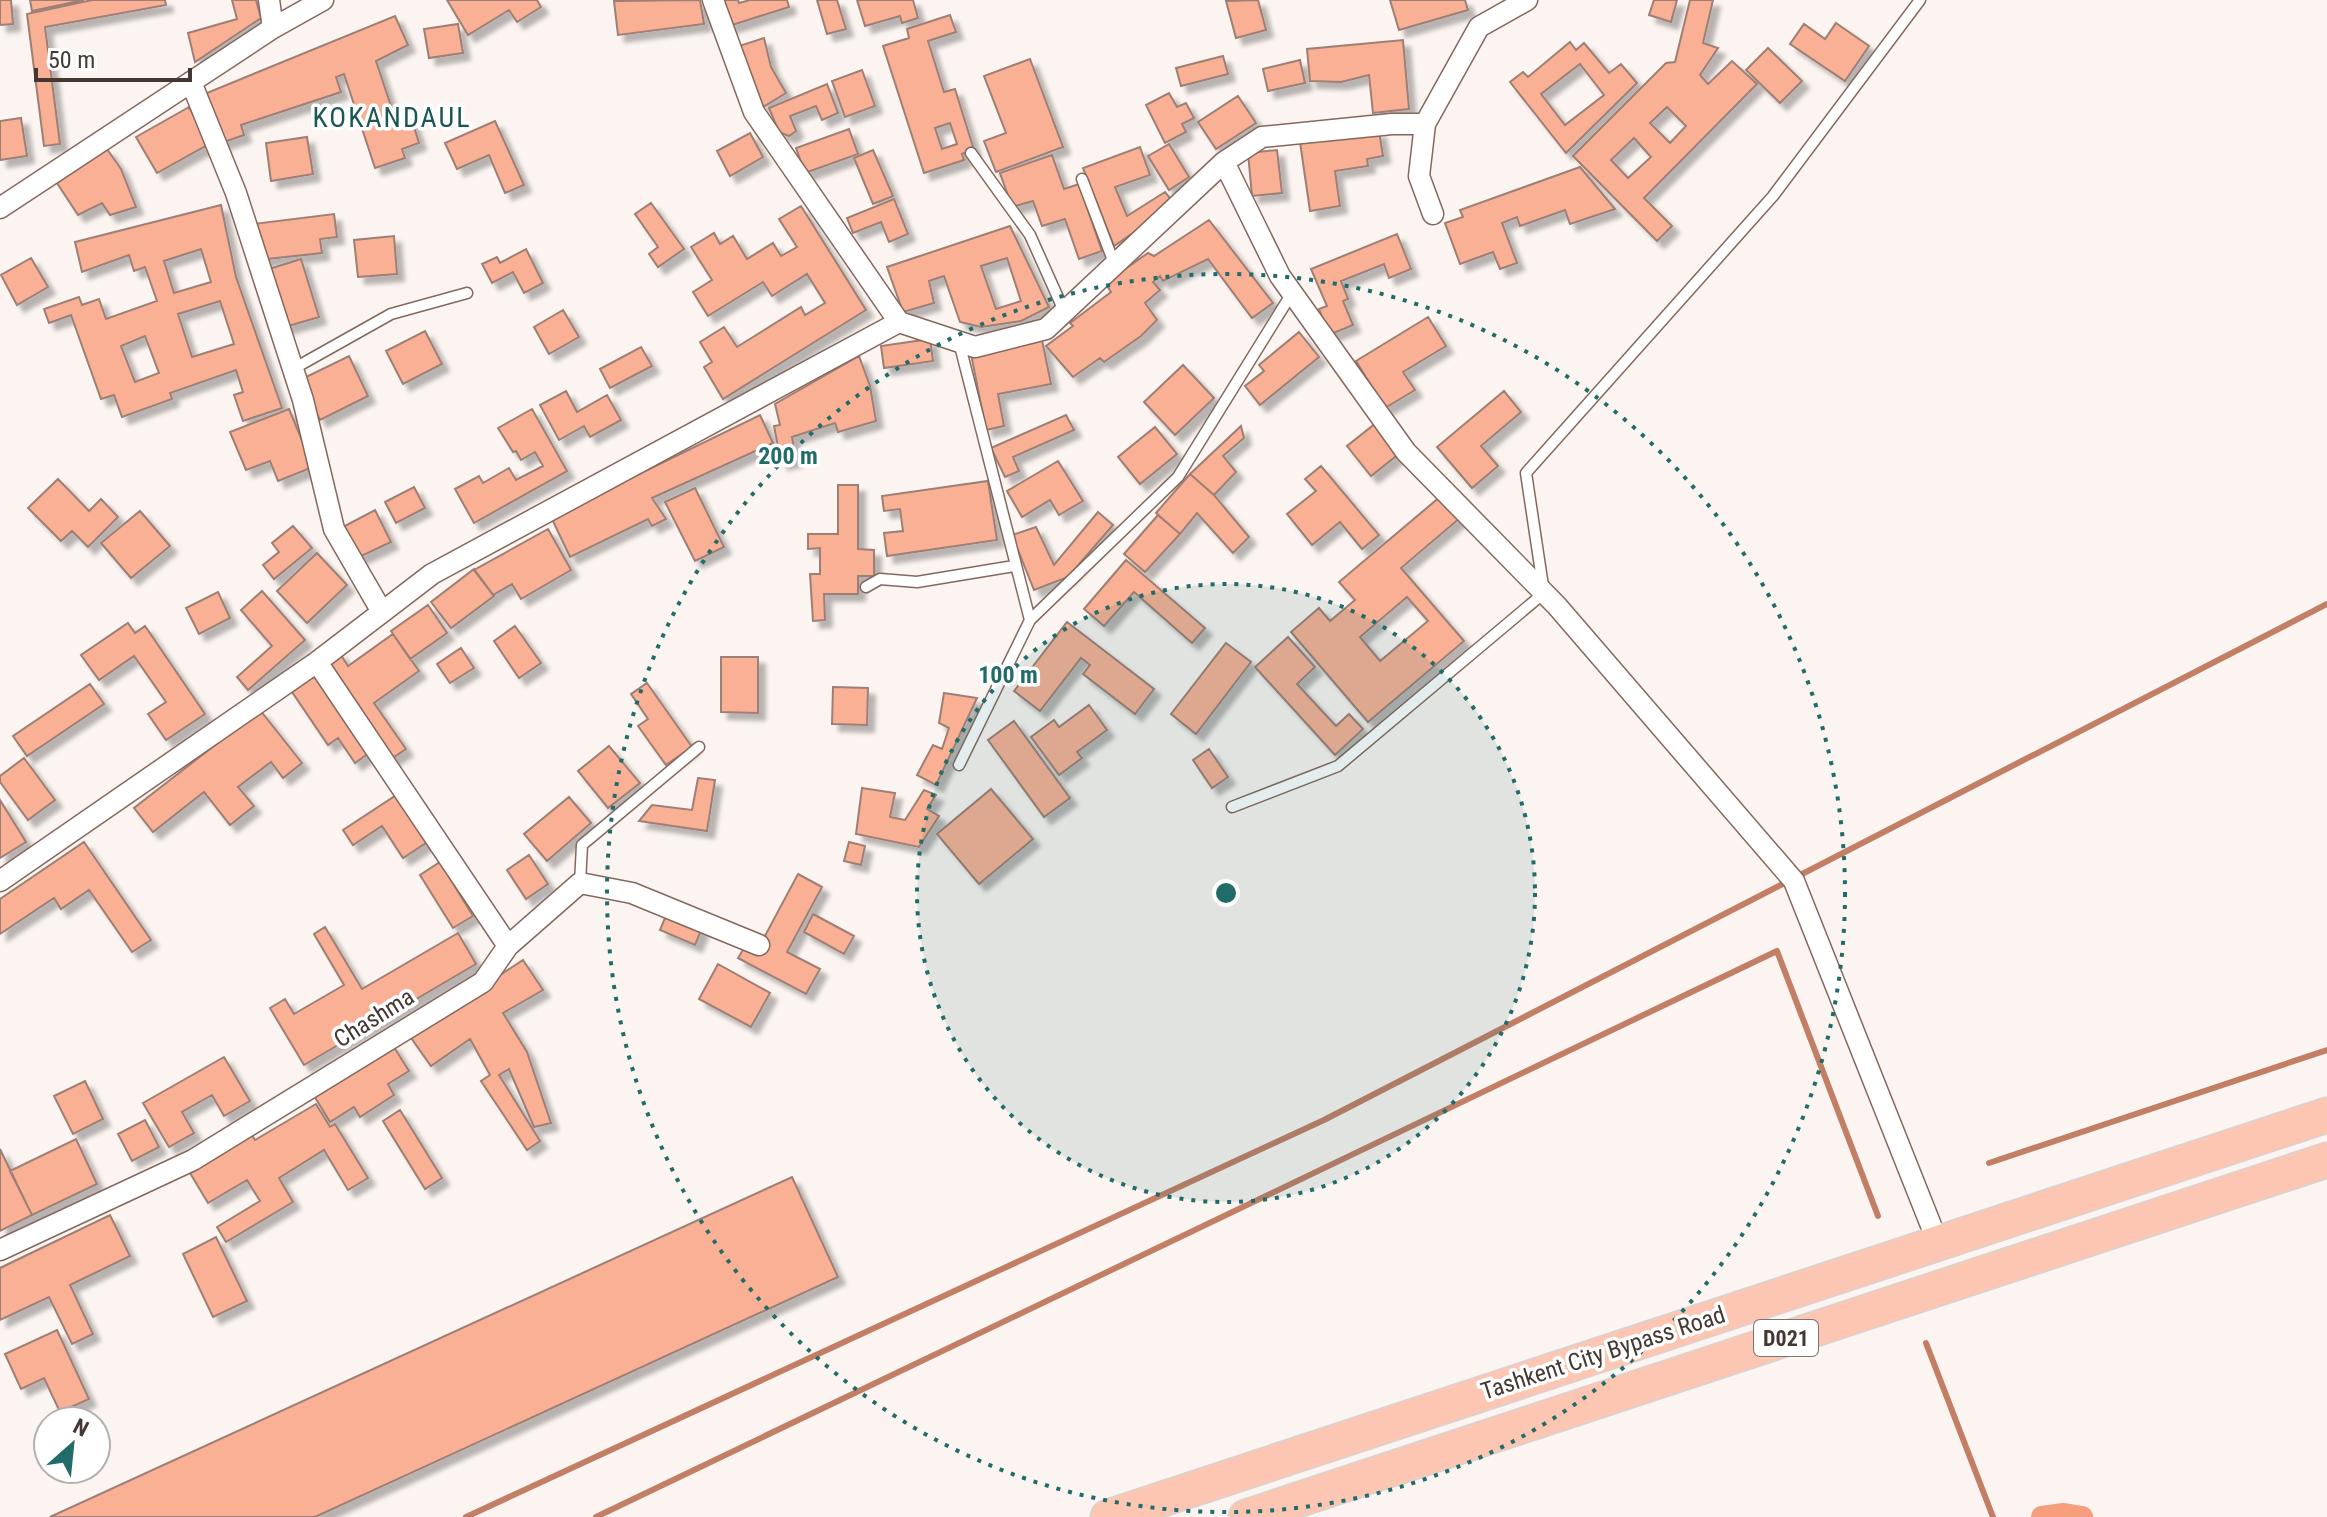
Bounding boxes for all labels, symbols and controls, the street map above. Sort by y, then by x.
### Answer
scale bar [36,32,190,82]
text: 50 m [48,46,95,74]
district label: KOKANDAUL [312,101,472,134]
text: 200 m [758,442,818,470]
text: 100 m [978,661,1038,689]
centre of rings [1212,879,1240,907]
street label: Chashma [329,983,419,1053]
street label: Tashkent City Bypass Road [1477,1300,1729,1406]
road number: D021 [1754,1320,1818,1356]
north arrow [32,1405,112,1485]
text: N [69,1413,93,1442]

